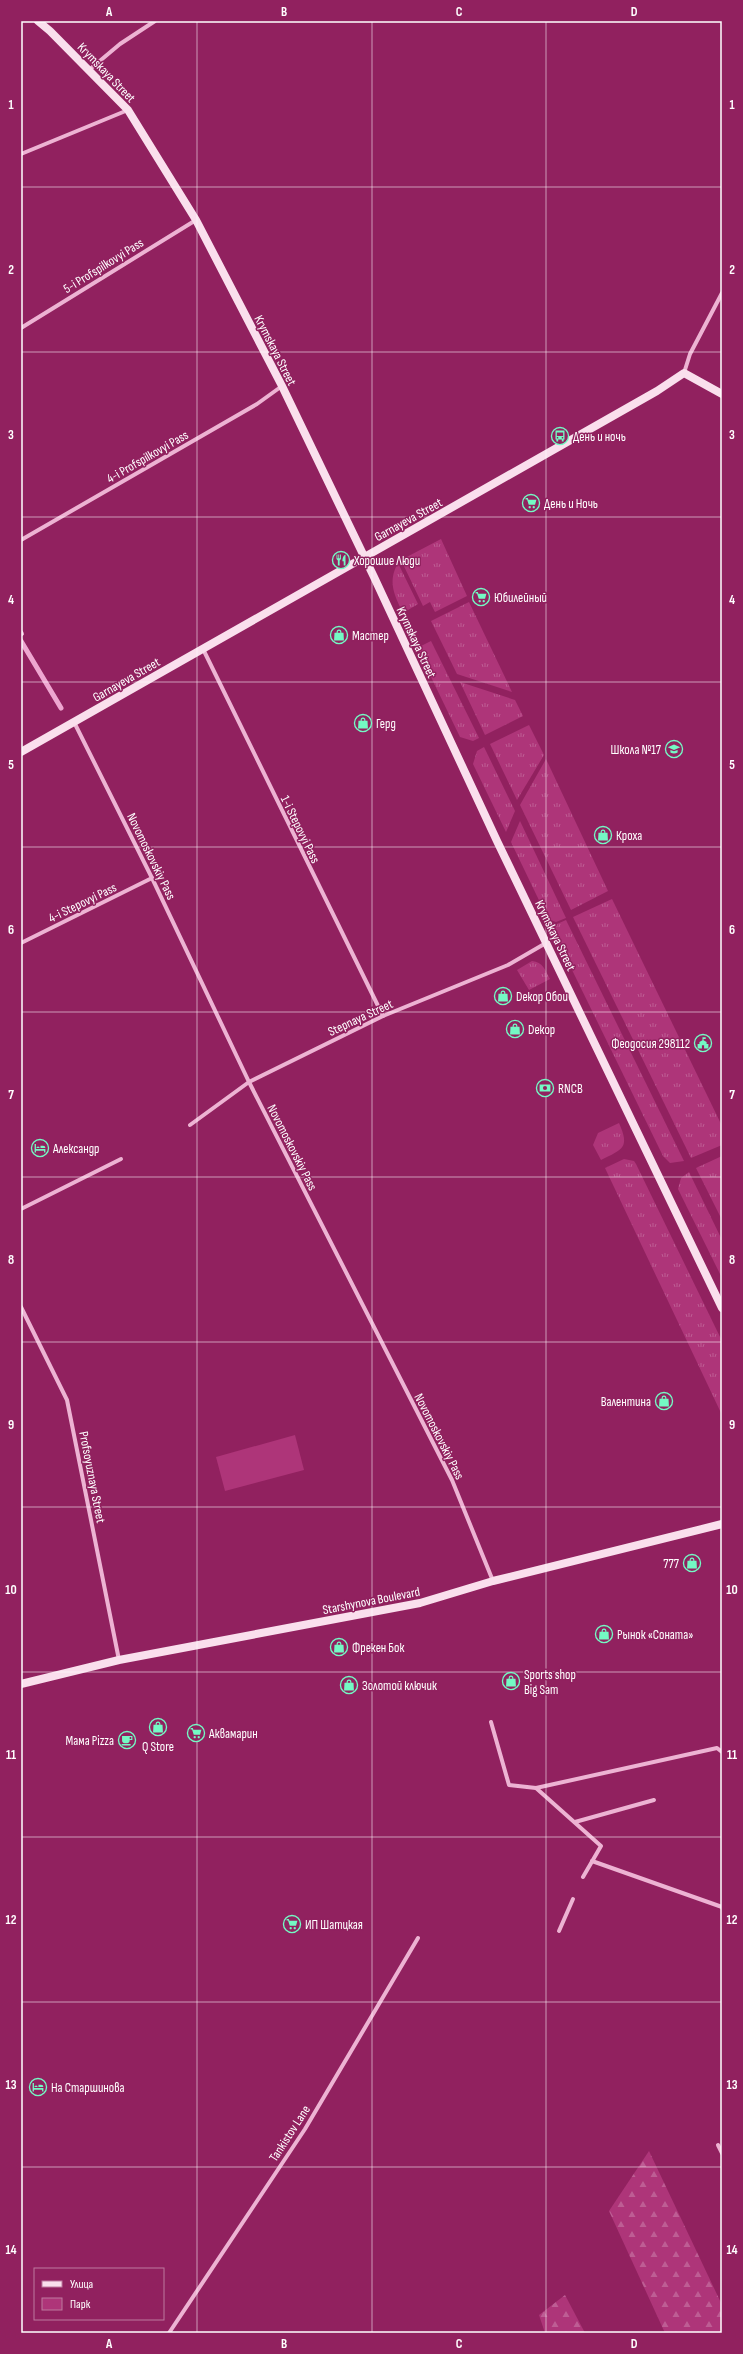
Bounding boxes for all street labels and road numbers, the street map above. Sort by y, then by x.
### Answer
street label: Krymskaya Street [74,39,139,106]
street label: 5-i Profspilkovyi Pass [60,235,147,297]
street label: Krymskaya Street [251,313,300,388]
street label: 4-i Profspilkovyi Pass [104,427,192,487]
street label: Garnayeva Street [372,495,445,545]
street label: Krymskaya Street [393,604,440,681]
street label: Garnayeva Street [90,654,163,706]
street label: 1-i Stepovyi Pass [277,793,323,866]
street label: Novomoskovskiy Pass [123,811,179,903]
street label: 4-i Stepovyi Pass [46,879,120,926]
street label: Krymskaya Street [531,897,579,974]
street label: Stepnaya Street [325,996,395,1040]
street label: Novomoskovskiy Pass [264,1102,321,1193]
street label: Novomoskovskiy Pass [411,1391,468,1482]
street label: Profsoyuznaya Street [75,1430,109,1524]
street label: Starshynova Boulevard [321,1584,421,1618]
street label: Tankistov Lane [266,2102,314,2165]

